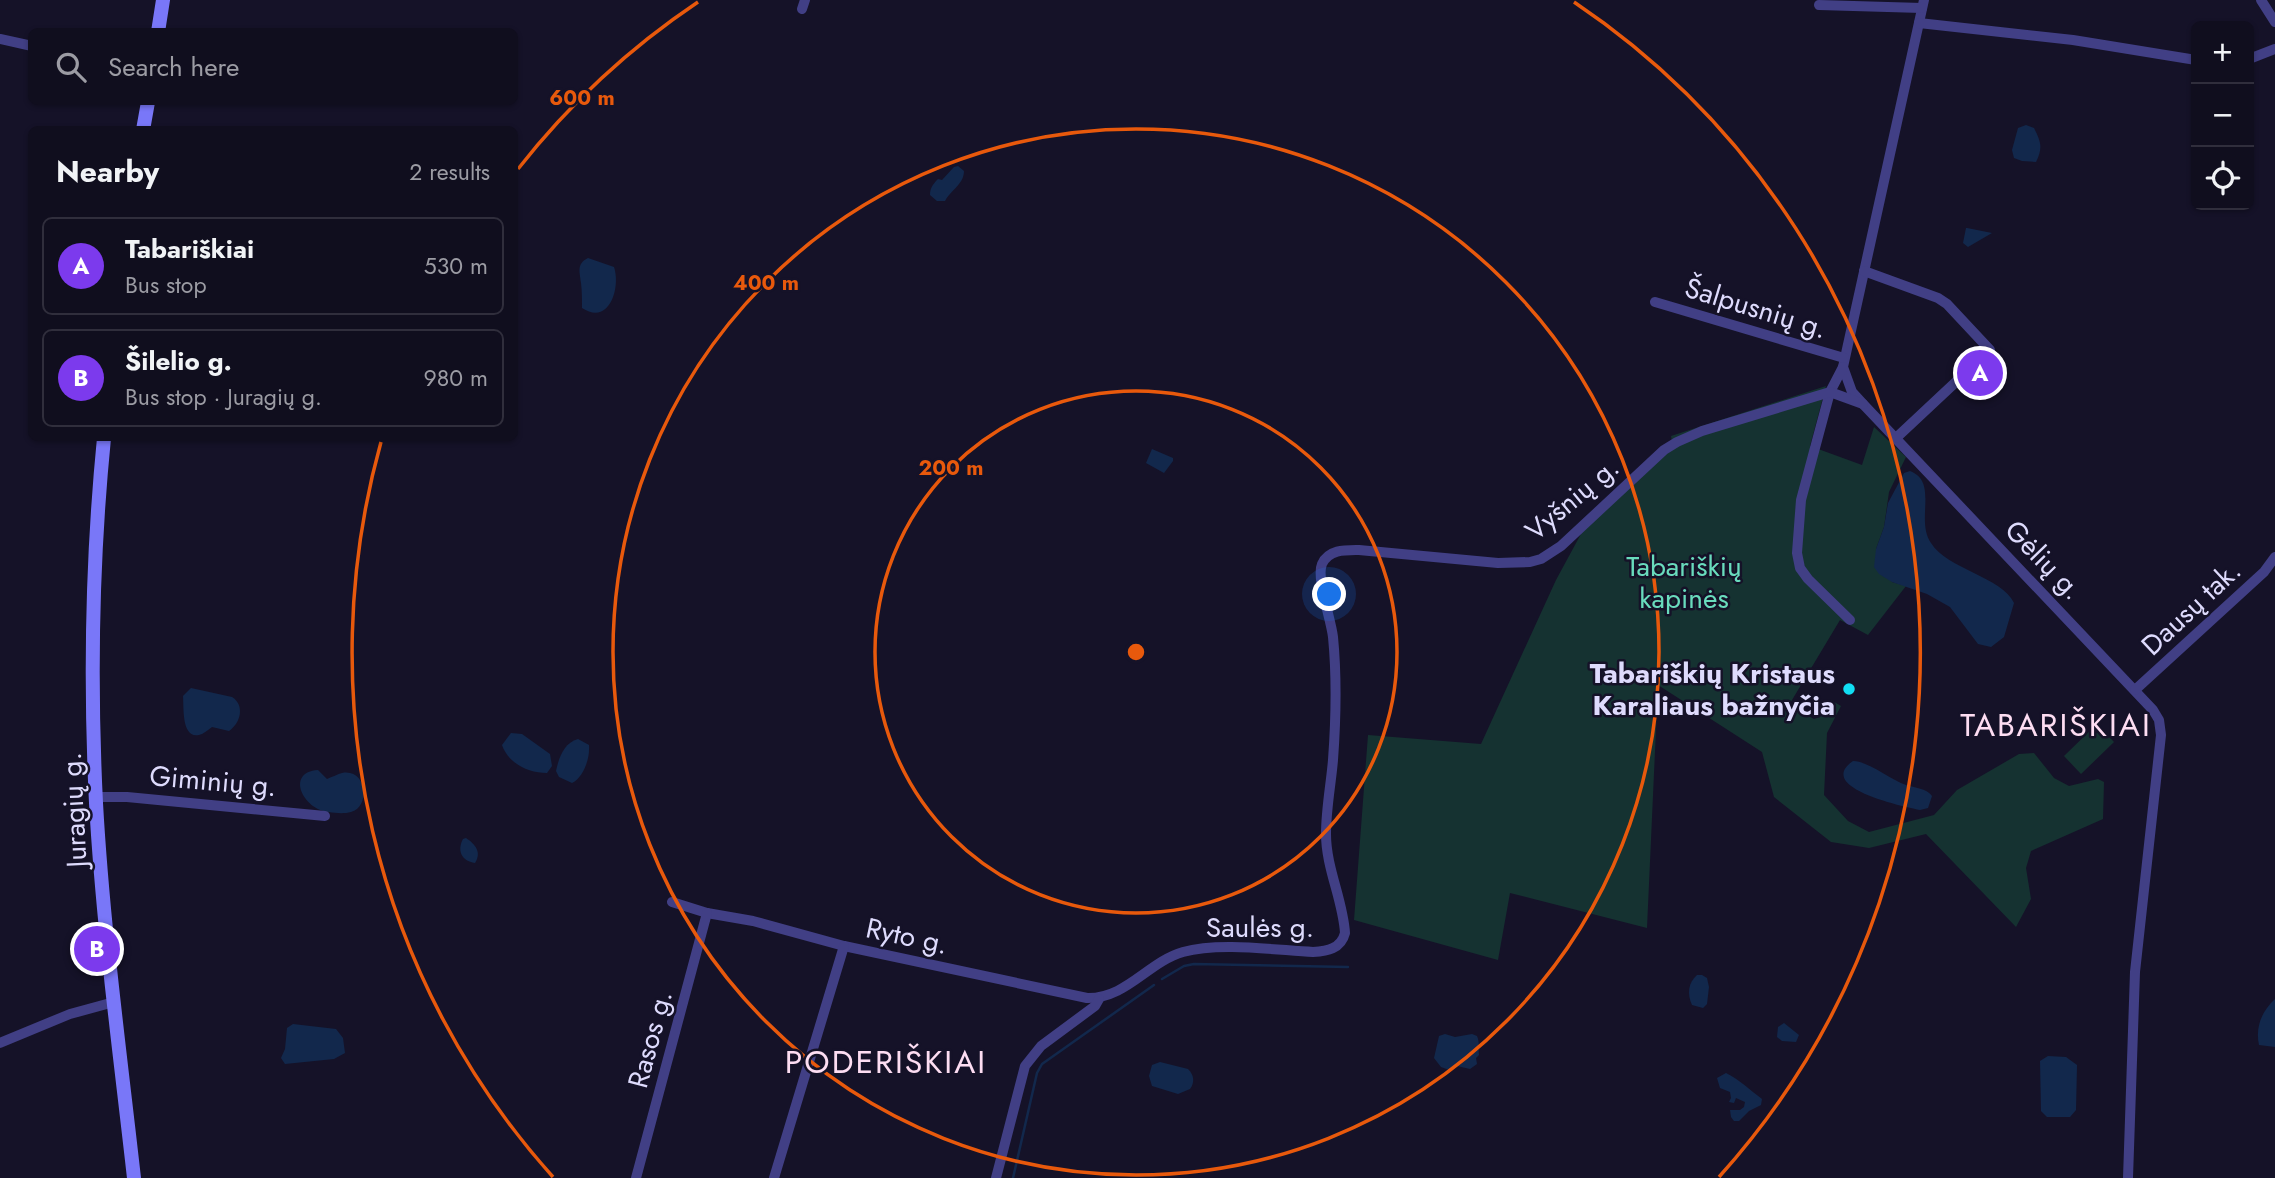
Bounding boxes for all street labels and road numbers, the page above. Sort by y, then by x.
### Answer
street label: Šalpusnių g. [1680,267,1832,349]
street label: Vyšnių g. [1516,447,1628,551]
street label: Gėlių g. [1995,511,2093,609]
street label: Dausų tak. [2132,551,2250,665]
street label: Juragių g. [51,751,98,873]
street label: Giminių g. [148,755,278,807]
street label: Ryto g. [862,907,952,965]
street label: Saulės g. [1206,907,1314,948]
street label: Rasos g. [617,986,683,1092]

